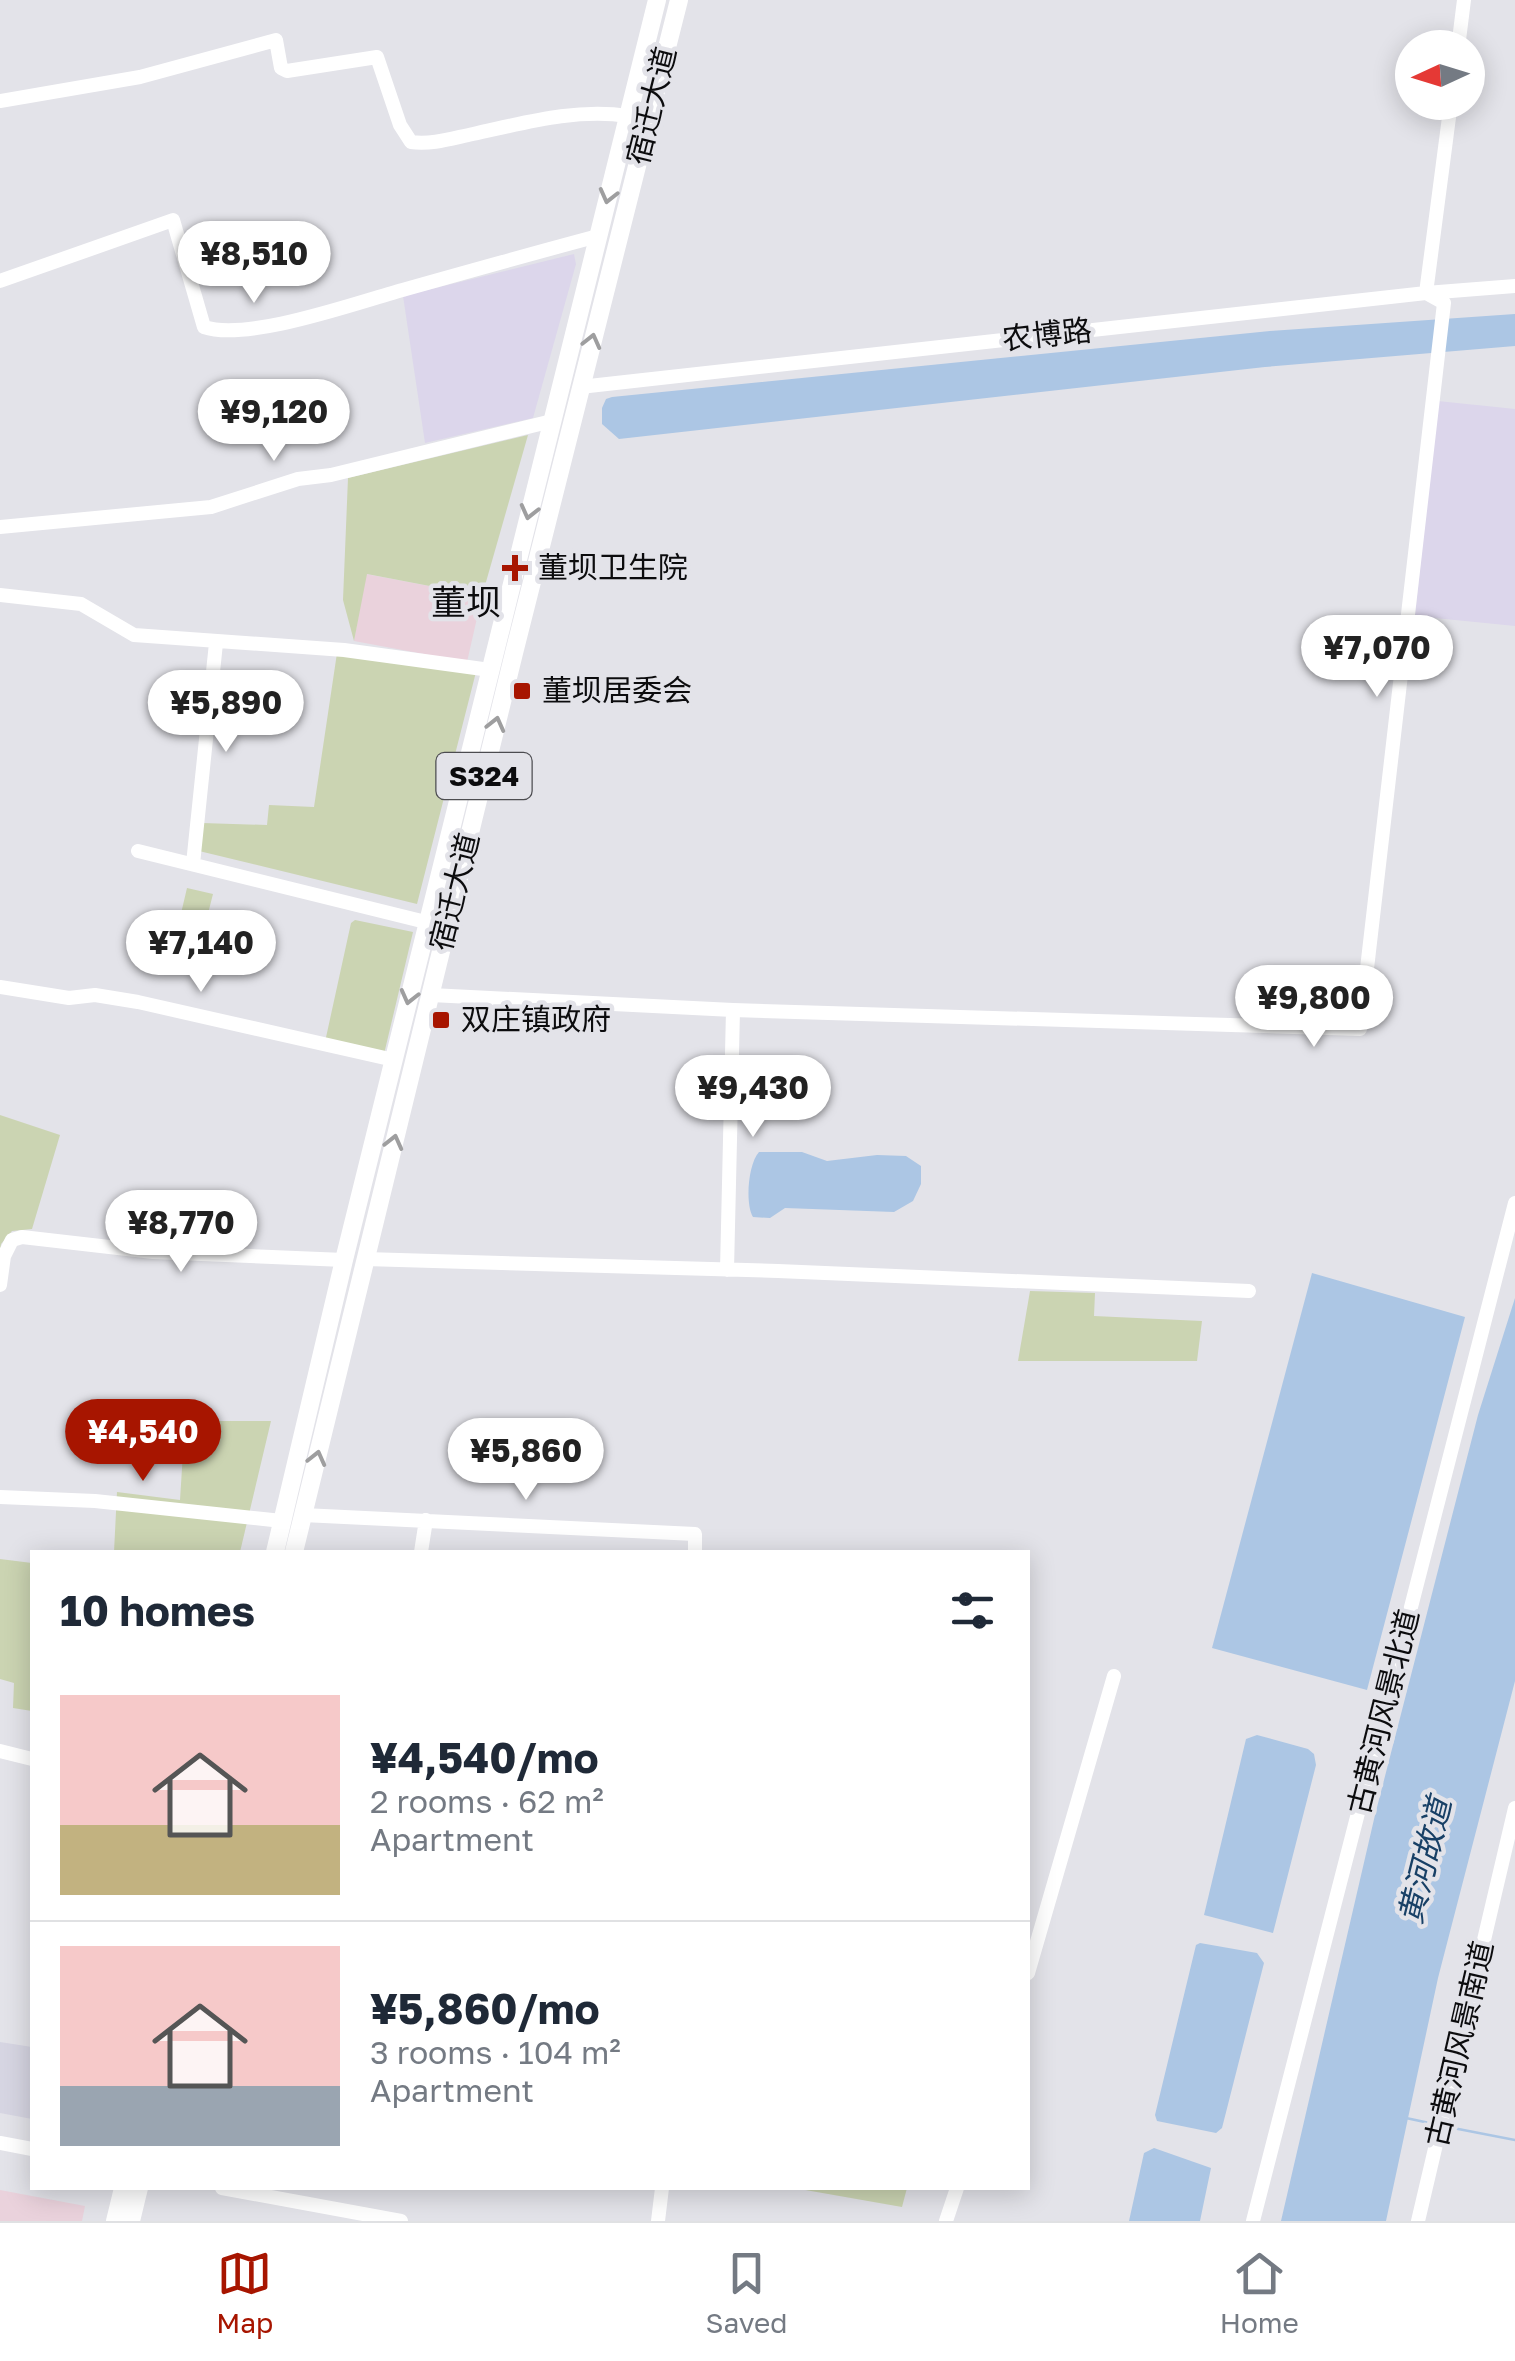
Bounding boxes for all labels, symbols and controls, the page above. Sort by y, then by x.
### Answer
north arrow [1395,30,1485,120]
map controls [1395,30,1485,120]
street label: 宿迁大道 [619,43,683,168]
one-way arrow [599,187,620,204]
pin: ¥8,510 [173,221,335,306]
text: ¥8,510 [200,234,308,272]
street label: 农博路 [1000,311,1094,357]
one-way arrow [580,333,601,350]
pin: ¥9,120 [193,379,355,464]
text: ¥9,120 [220,392,328,430]
one-way arrow [520,503,541,520]
place label: 董坝卫生院 [538,549,688,585]
marker: 董坝卫生院 [502,555,528,581]
district label: 董坝 [431,581,501,623]
pin: ¥7,070 [1296,615,1458,700]
text: ¥7,070 [1323,628,1431,666]
pin: ¥5,890 [145,670,307,755]
place label: 董坝居委会 [542,672,692,708]
marker: 董坝居委会 [511,680,533,702]
text: ¥5,890 [170,683,282,721]
one-way arrow [484,716,505,733]
road number: S324 [436,753,532,799]
street label: 宿迁大道 [422,829,486,954]
pin: ¥7,140 [120,910,282,995]
text: ¥7,140 [148,923,254,961]
pin: ¥9,800 [1233,965,1395,1050]
text: ¥9,800 [1257,978,1371,1016]
one-way arrow [400,988,421,1005]
place label: 双庄镇政府 [461,1001,611,1037]
marker: 双庄镇政府 [430,1009,452,1031]
pin: ¥9,430 [672,1055,834,1140]
text: ¥9,430 [697,1068,809,1106]
one-way arrow [383,1134,404,1151]
pin: ¥8,770 [100,1190,262,1275]
text: ¥8,770 [127,1203,235,1241]
pin: ¥4,540 [62,1399,224,1484]
text: ¥4,540 [87,1412,199,1450]
pin: ¥5,860 [445,1418,607,1503]
text: ¥5,860 [470,1431,582,1469]
one-way arrow [305,1450,326,1467]
icon: filters [945,1583,1000,1638]
text: 10 homes [60,1585,255,1635]
street label: 古黄河风景北道 [1340,1606,1426,1818]
text: ¥4,540/mo [370,1732,599,1782]
icon: home [140,1735,260,1855]
text: 2 rooms · 62 m² [370,1782,604,1820]
water label: 黄河故道 [1390,1790,1459,1927]
text: Apartment [370,1820,534,1858]
street label: 古黄河风景南道 [1418,1937,1500,2150]
text: ¥5,860/mo [370,1983,600,2033]
icon: home [140,1986,260,2106]
text: 3 rooms · 104 m² [370,2033,621,2071]
text: Apartment [370,2071,534,2109]
tab: Map [216,2246,273,2339]
tab: Saved [706,2246,787,2339]
tab: Home [1220,2246,1299,2339]

